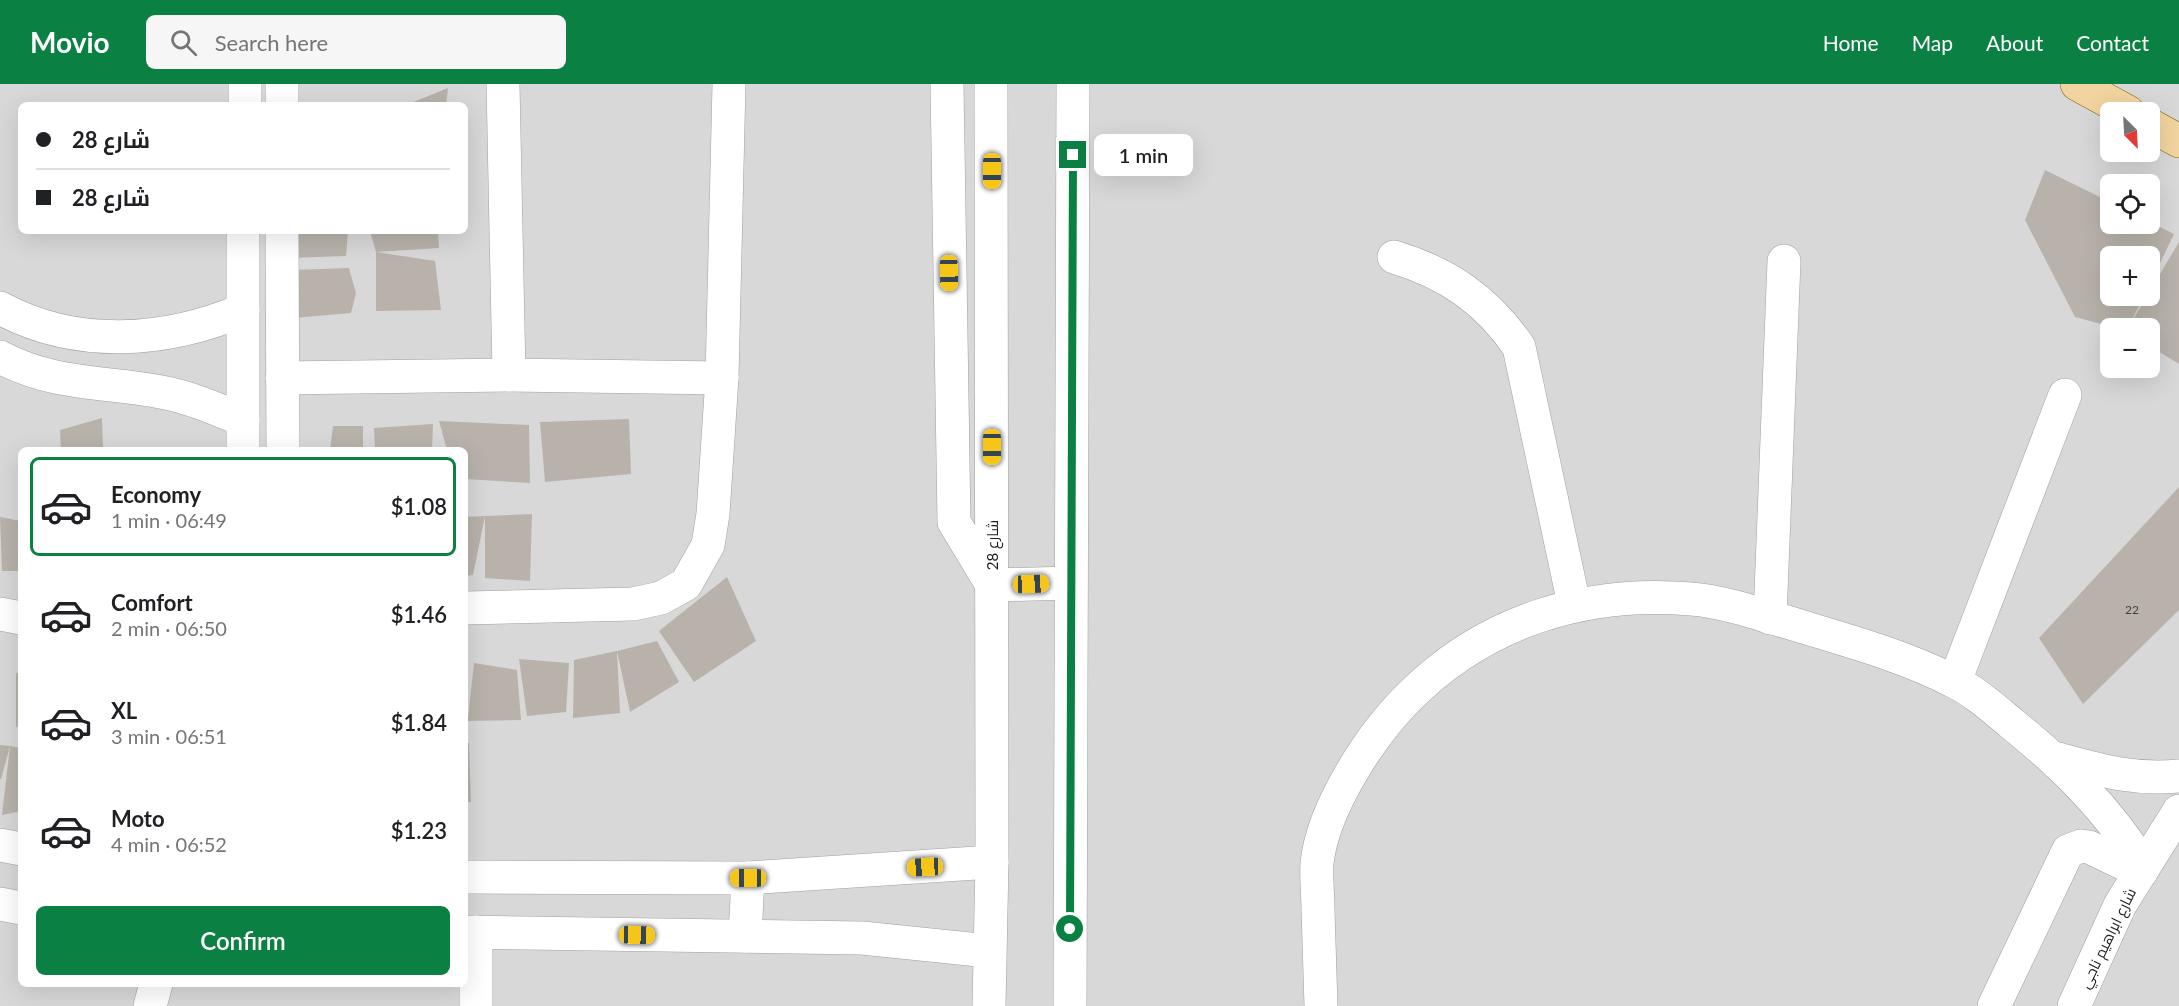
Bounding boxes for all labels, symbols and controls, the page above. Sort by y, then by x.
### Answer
search box [146,15,566,69]
text: Movio [30,25,110,59]
icon: search [167,26,200,59]
text: Search here [215,29,328,56]
text: Home [1823,30,1879,55]
text: Map [1912,30,1953,55]
text: About [1986,30,2043,55]
text: Contact [2076,30,2149,55]
north arrow [2100,102,2160,162]
map controls [2100,102,2160,378]
text: شارع 28 [72,126,150,153]
callout: 1 min [1094,134,1193,176]
route end [1059,141,1086,168]
text: 1 min [1119,143,1168,167]
car [983,153,1001,189]
button: locate [2100,174,2160,234]
text: شارع 28 [72,184,150,211]
button: + [2100,246,2160,306]
car [940,255,958,291]
button: − [2100,318,2160,378]
car [983,429,1001,465]
icon: car [39,480,93,534]
text: Economy [111,481,201,508]
text: $1.08 [391,493,447,520]
text: 1 min · 06:49 [111,508,227,532]
street label: شارع 28 [983,520,1004,570]
car [1013,574,1049,594]
icon: car [39,588,93,642]
text: Comfort [111,589,193,616]
text: $1.46 [391,601,447,628]
house number: 22 [2125,602,2139,617]
text: 2 min · 06:50 [111,616,227,640]
icon: car [39,696,93,750]
text: XL [111,697,137,724]
text: $1.84 [391,709,447,736]
text: 3 min · 06:51 [111,724,227,748]
icon: car [39,804,93,858]
text: Moto [111,805,165,832]
text: $1.23 [391,817,447,844]
text: 4 min · 06:52 [111,832,227,856]
car [907,857,943,877]
car [730,869,766,887]
street label: شارع ابراهيم ناجي [2075,885,2143,993]
button: Confirm [36,906,450,975]
route start [1056,915,1083,942]
car [619,926,655,944]

